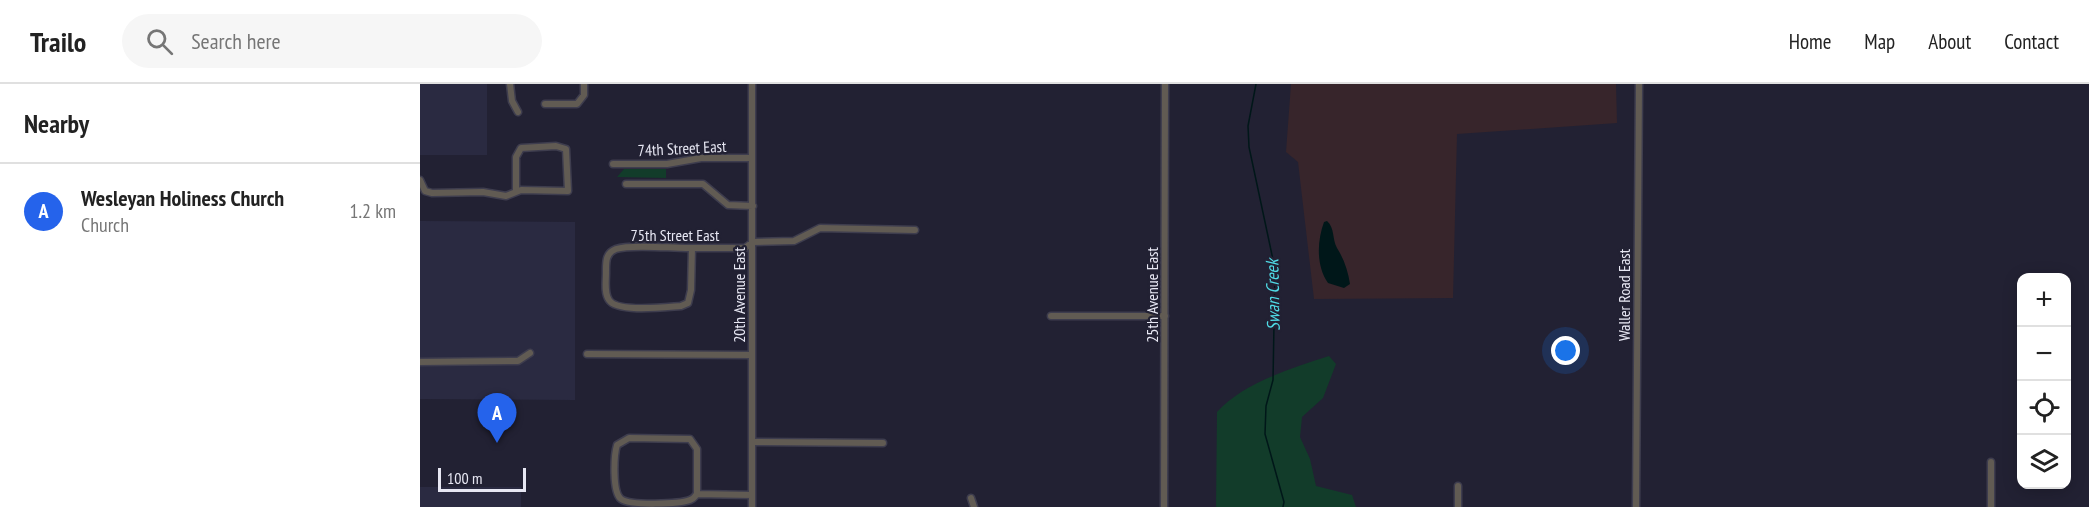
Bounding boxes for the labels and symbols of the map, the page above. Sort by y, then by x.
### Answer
street label: 74th Street East [637,136,727,160]
street label: 75th Street East [631,225,720,245]
street label: 20th Avenue East [729,247,749,343]
street label: 25th Avenue East [1142,247,1162,343]
street label: Waller Road East [1614,248,1634,341]
water label: Swan Creek [1260,257,1285,331]
your location [1551,336,1580,365]
pin: A [478,394,517,443]
scale bar [438,465,526,492]

